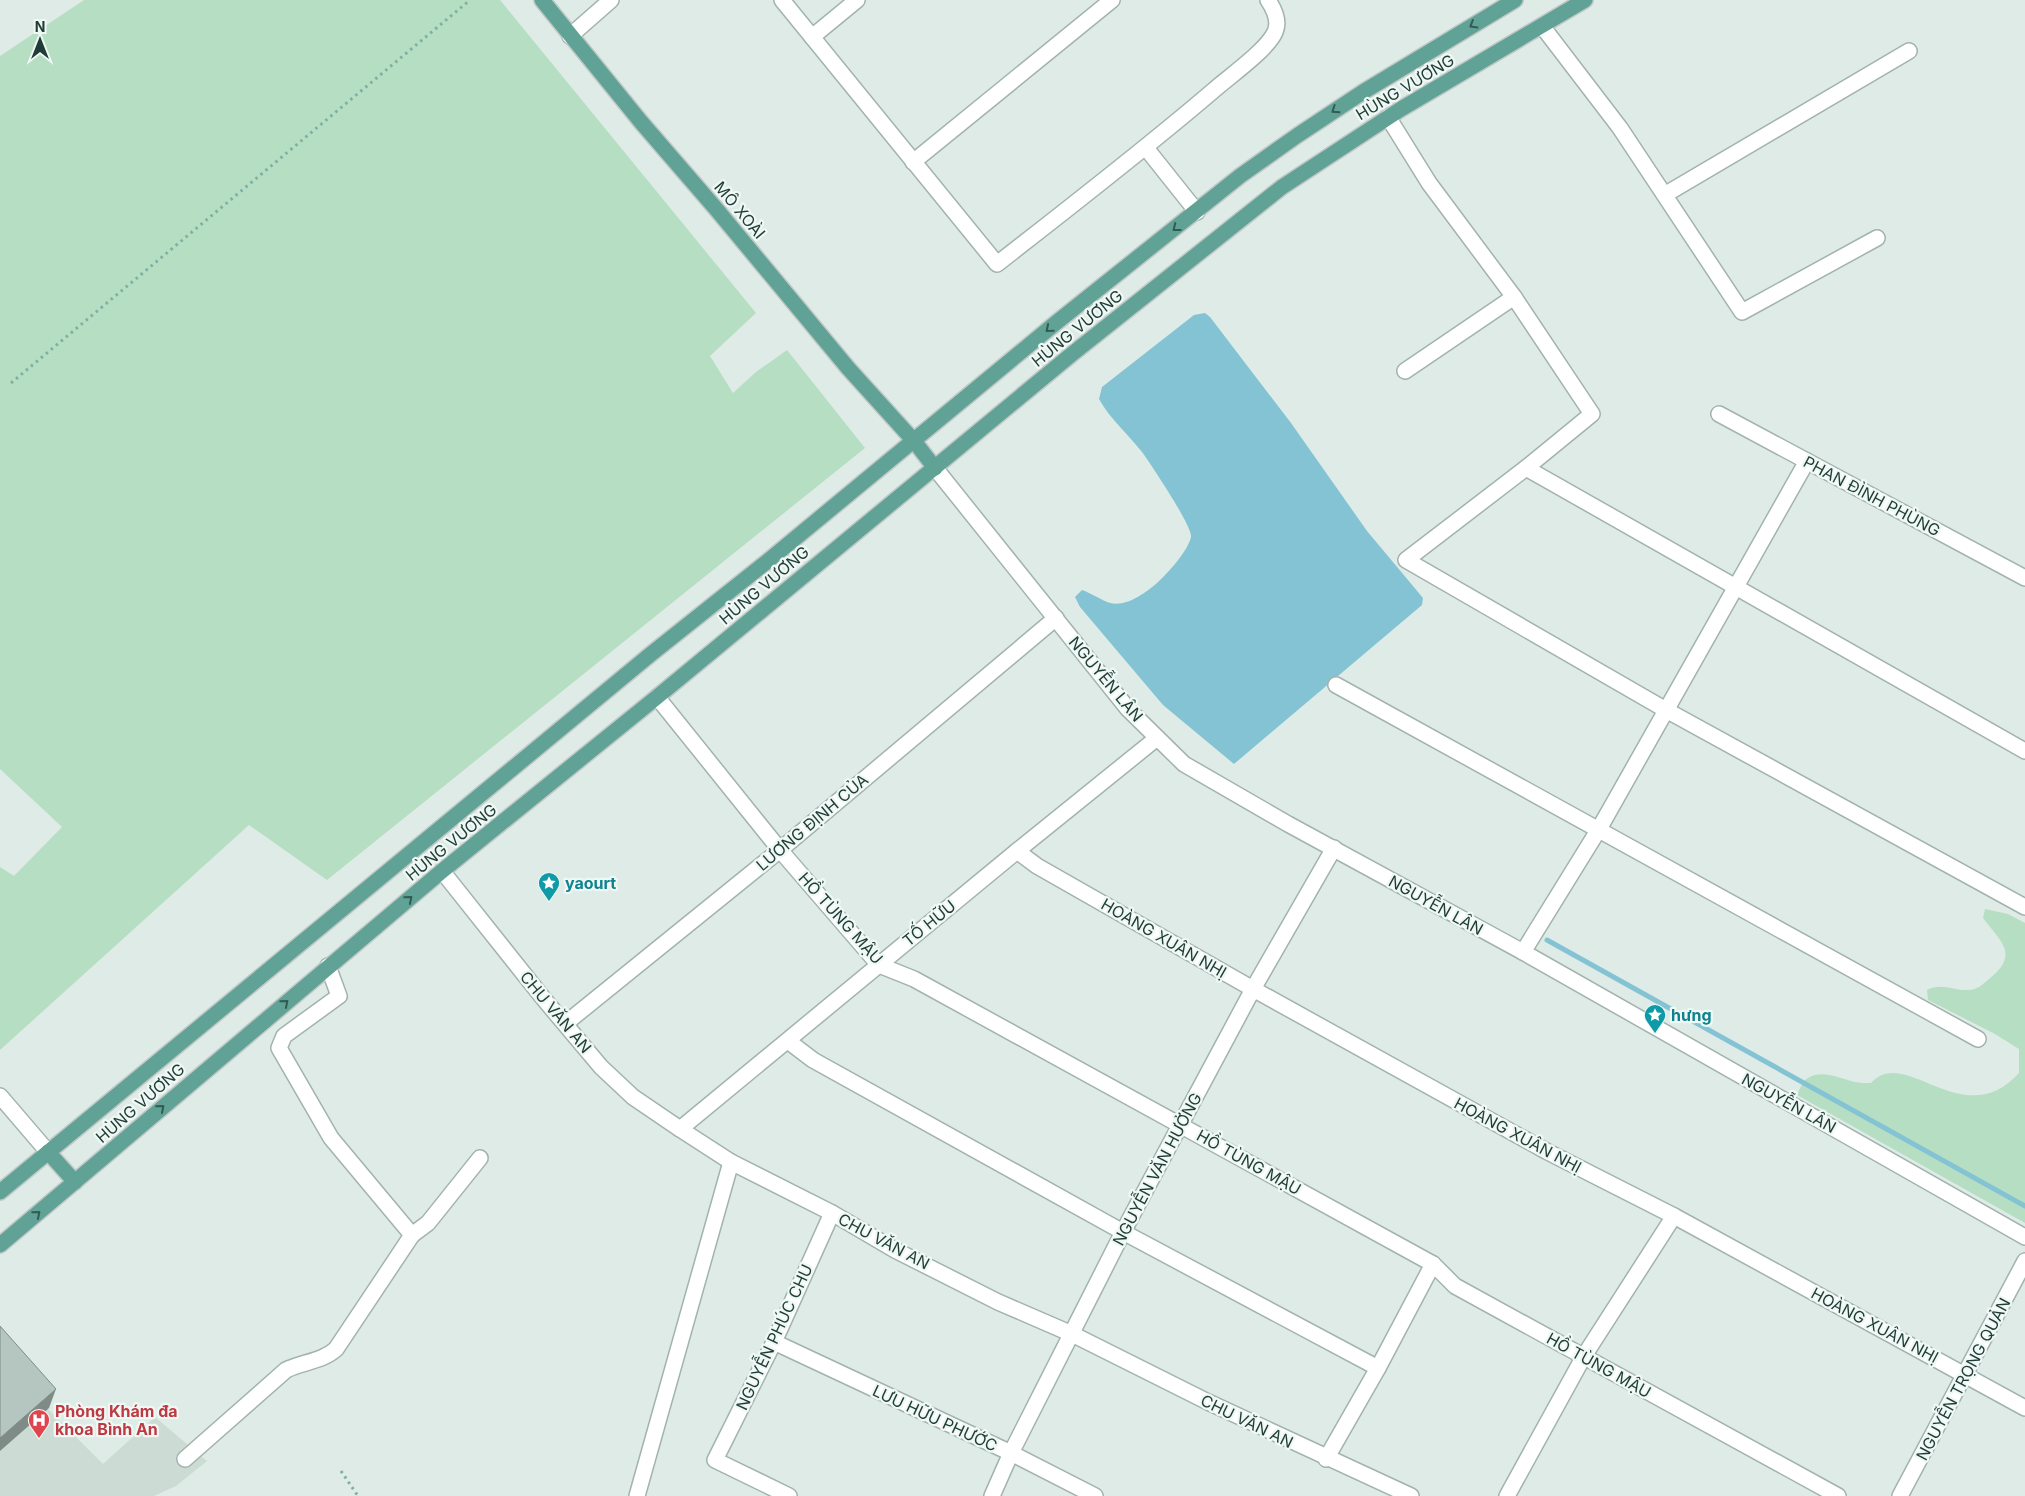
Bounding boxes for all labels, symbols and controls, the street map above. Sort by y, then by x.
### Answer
north arrow [15,15,65,65]
text: N [35,18,45,35]
one-way arrow [1470,18,1479,28]
street label: HÙNG VƯƠNG [1352,50,1458,124]
one-way arrow [1331,104,1341,113]
street label: MÔ XOÀI [710,177,770,243]
one-way arrow [1173,222,1182,230]
street label: HÙNG VƯƠNG [1027,285,1127,371]
one-way arrow [1046,324,1055,333]
street label: PHAN ĐÌNH PHÙNG [1800,451,1944,541]
street label: HÙNG VƯƠNG [715,542,813,628]
street label: NGUYỄN LÂN [1065,631,1149,726]
street label: LƯƠNG ĐỊNH CỦA [752,769,872,875]
street label: HÙNG VƯƠNG [401,799,501,885]
street label: HỒ TÙNG MẬU [795,867,889,968]
street label: NGUYỄN LÂN [1385,869,1488,939]
place icon: yaourt [537,871,561,902]
place label: yaourt [565,873,616,893]
street label: TỐ HỮU [897,894,959,950]
street label: HOÀNG XUÂN NHỊ [1098,894,1230,982]
one-way arrow [404,895,413,904]
street label: CHU VĂN AN [516,967,596,1057]
one-way arrow [279,1000,288,1009]
place icon: hưng [1643,1003,1667,1034]
place label: hưng [1671,1005,1712,1025]
street label: HÙNG VƯƠNG [91,1059,189,1147]
street label: NGUYỄN LÂN [1738,1067,1841,1137]
street label: NGUYỄN VĂN HƯỞNG [1106,1088,1206,1249]
street label: HOÀNG XUÂN NHỊ [1451,1093,1585,1177]
one-way arrow [155,1105,164,1114]
street label: HỒ TÙNG MẬU [1193,1123,1306,1199]
street label: CHU VĂN AN [835,1209,933,1273]
one-way arrow [32,1210,41,1219]
street label: NGUYỄN PHÚC CHU [730,1260,817,1413]
street label: HOÀNG XUÂN NHỊ [1808,1283,1942,1367]
street label: NGUYỄN TRỌNG QUẢN [1910,1293,2014,1464]
street label: HỒ TÙNG MẬU [1543,1326,1656,1402]
street label: LƯU HỮU PHƯỚC [869,1380,1001,1456]
street label: CHU VĂN AN [1197,1390,1297,1452]
place label: Phòng Khám đa khoa Bình An [55,1401,178,1439]
hospital icon: Phòng Khám đa khoa Bình An [27,1408,51,1439]

